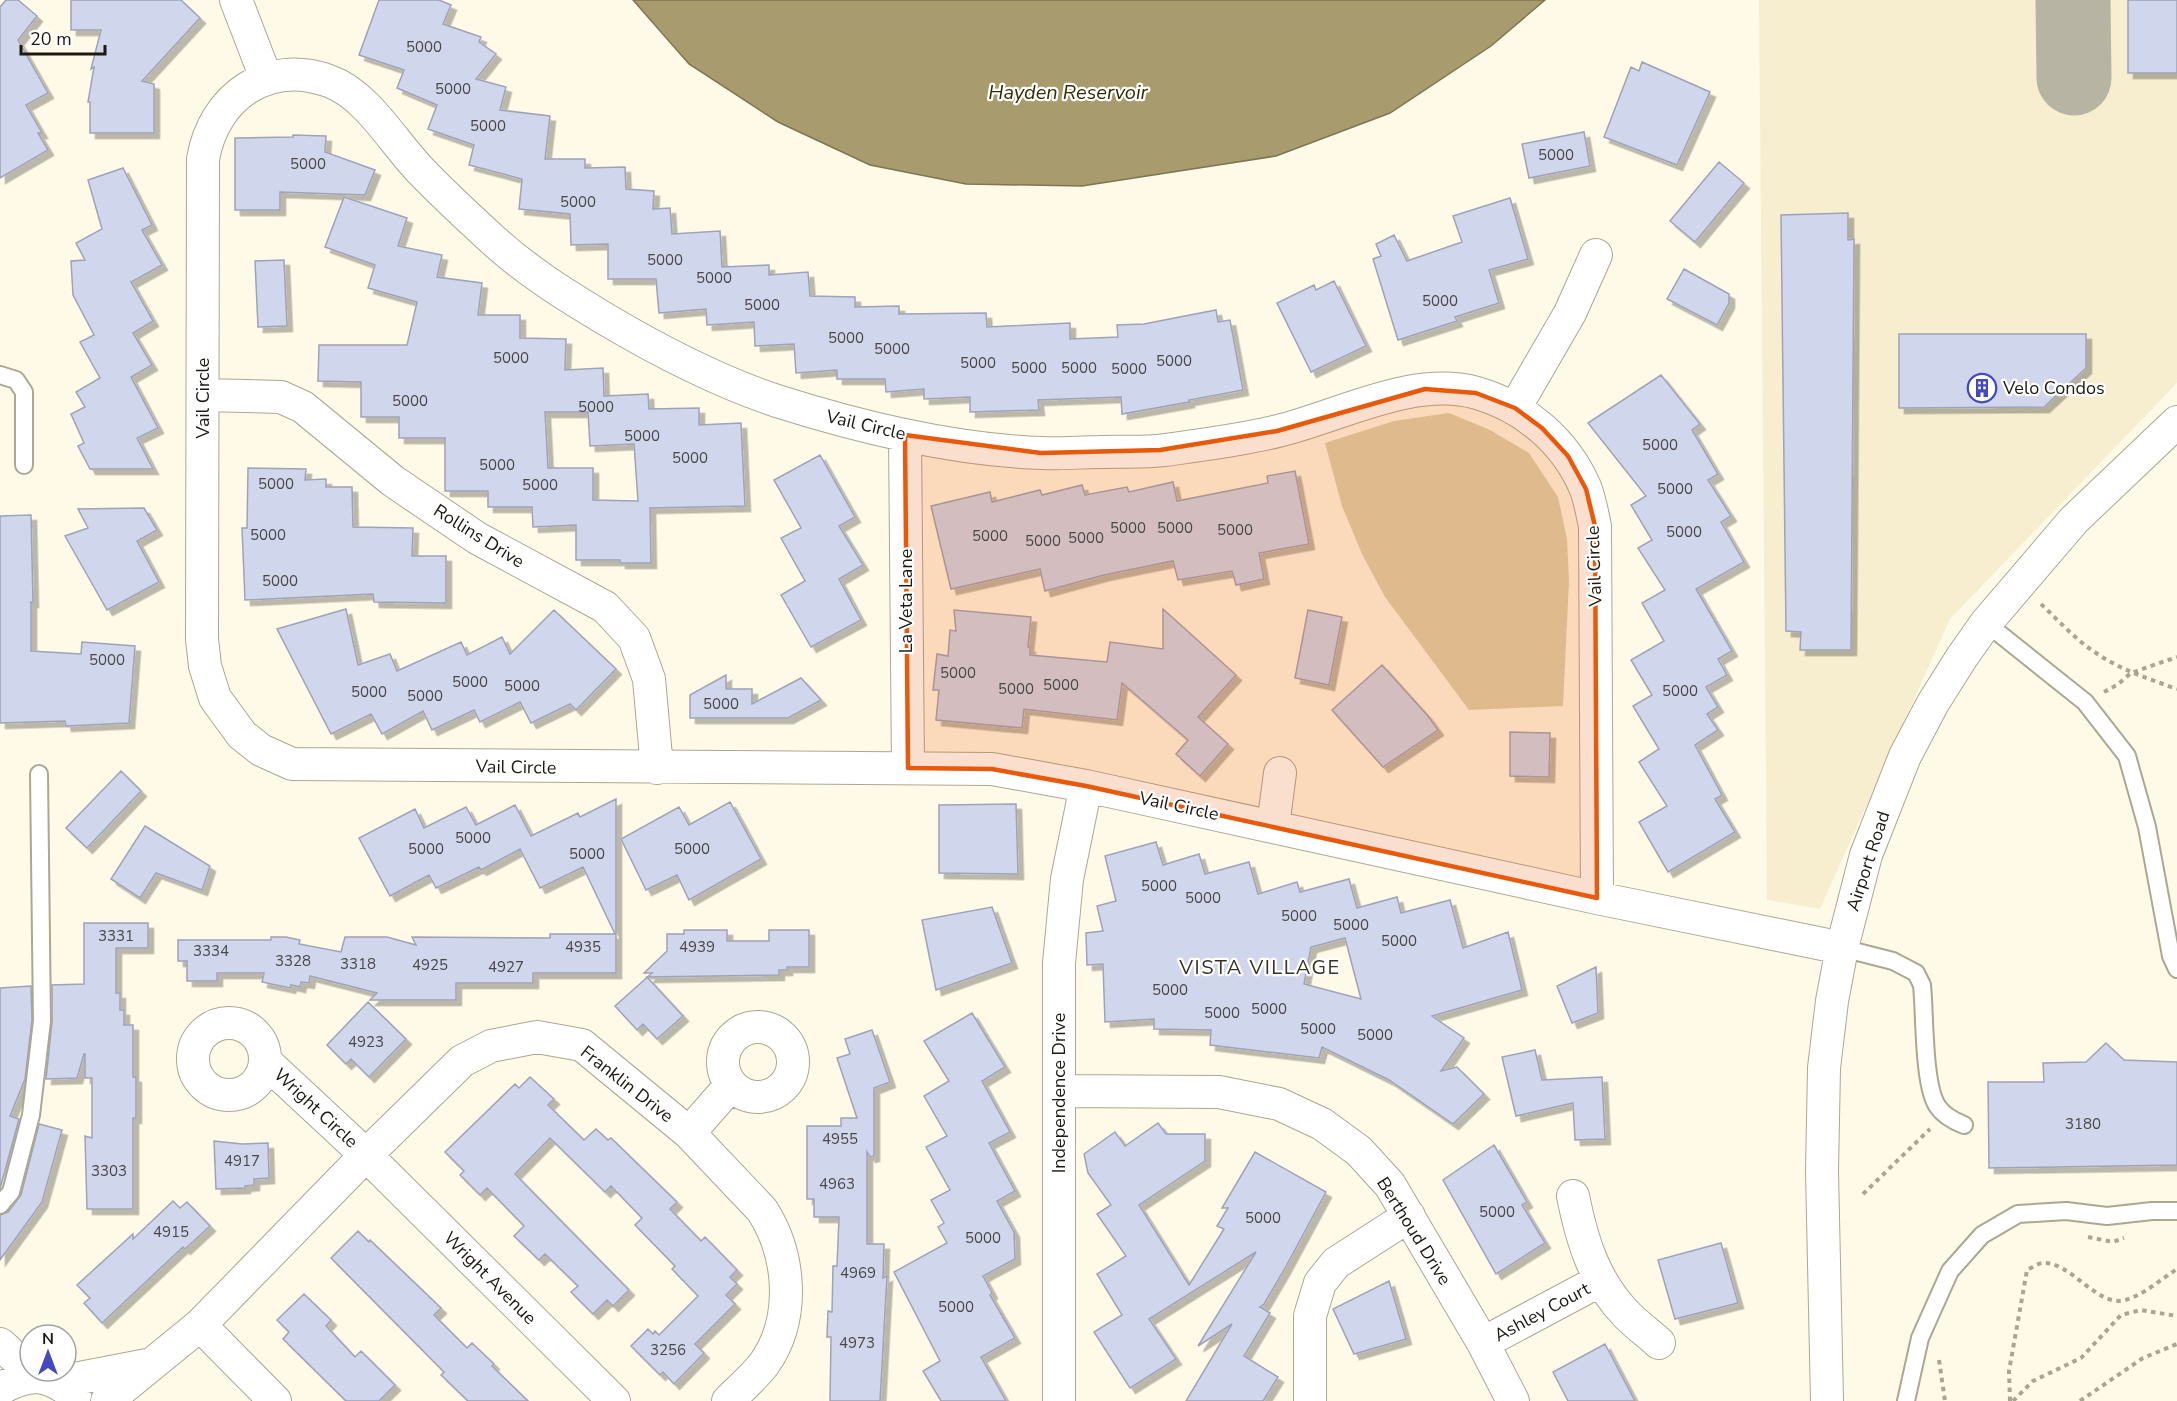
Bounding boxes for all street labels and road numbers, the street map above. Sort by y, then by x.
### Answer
street label: Vail Circle [191,358,215,439]
street label: Vail Circle [823,404,908,446]
street label: Rollins Drive [429,499,529,573]
street label: Vail Circle [1581,525,1607,608]
street label: La Veta Lane [894,549,918,653]
street label: Vail Circle [474,754,557,780]
street label: Vail Circle [1136,786,1221,826]
street label: Airport Road [1841,808,1895,914]
street label: Independence Drive [1047,1013,1071,1173]
street label: Franklin Drive [576,1040,678,1128]
street label: Wright Circle [269,1063,363,1153]
street label: Berthoud Drive [1371,1172,1457,1290]
street label: Wright Avenue [438,1226,542,1330]
street label: Ashley Court [1490,1276,1595,1347]

